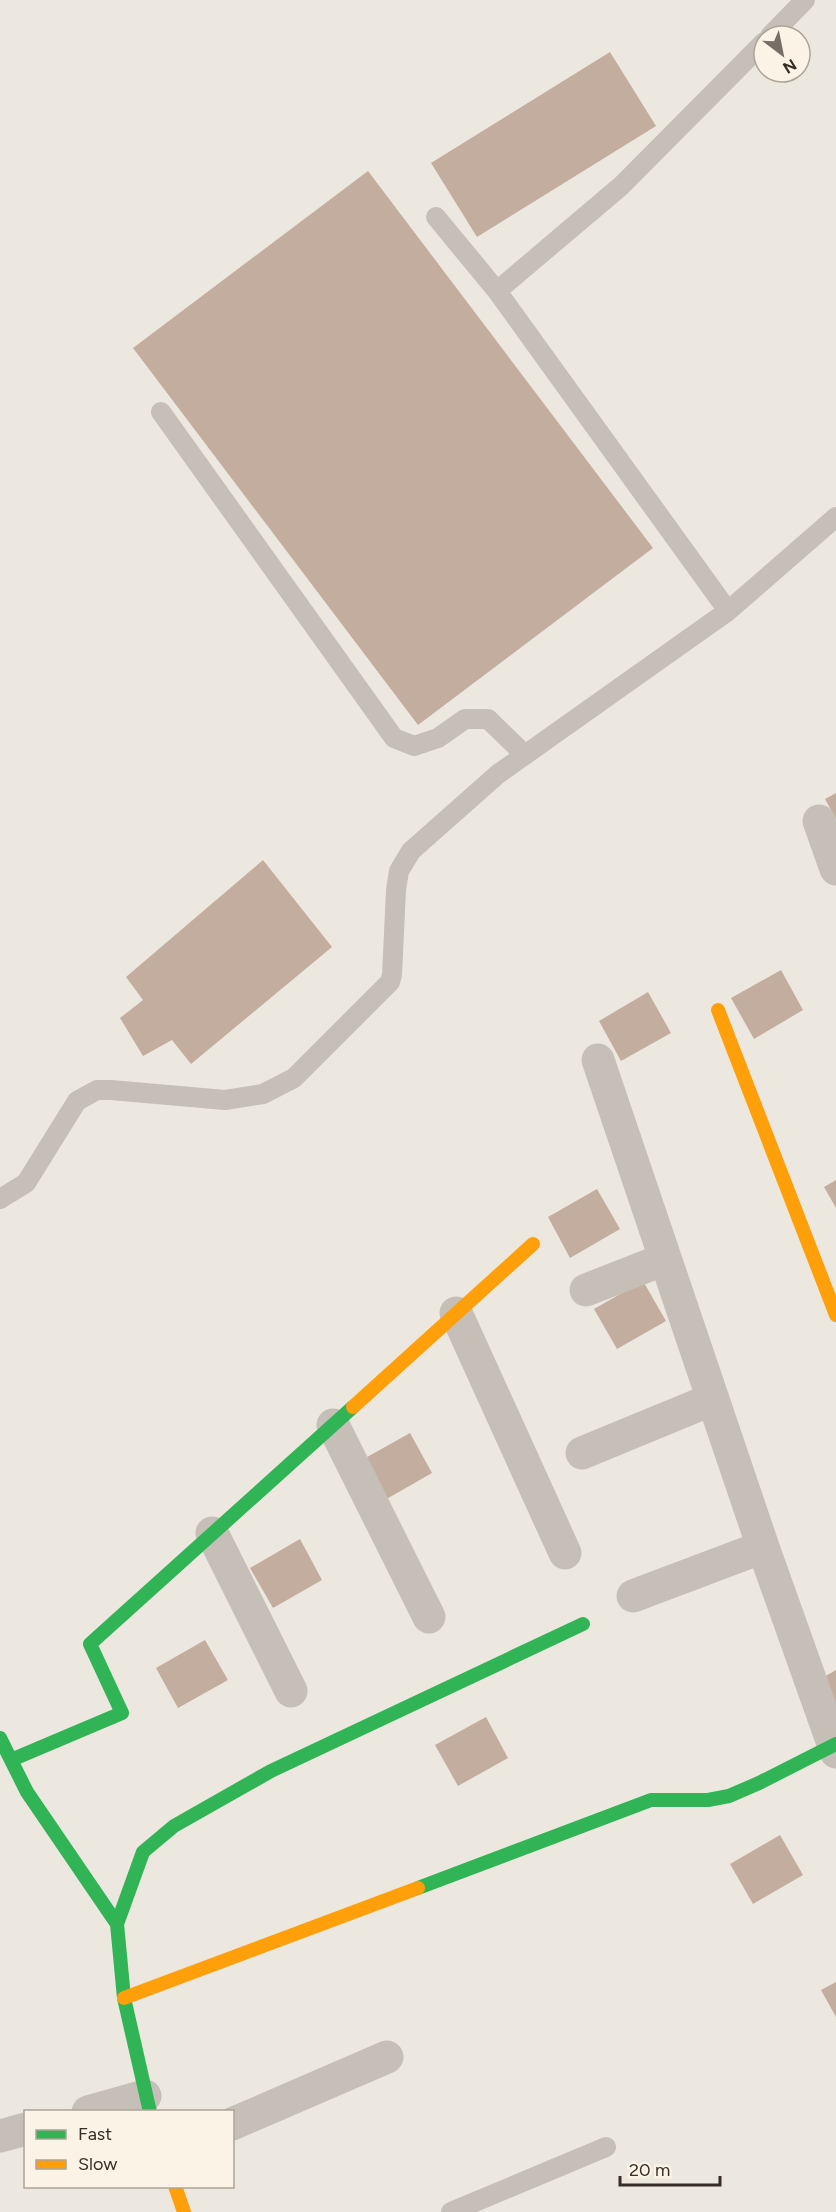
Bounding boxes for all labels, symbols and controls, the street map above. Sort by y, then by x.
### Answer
north arrow [752,24,812,84]
text: N [779,55,800,78]
legend [24,2110,234,2188]
text: Fast [78,2123,112,2145]
scale bar [620,2149,720,2187]
text: Slow [78,2153,117,2175]
text: 20 m [629,2159,670,2181]

